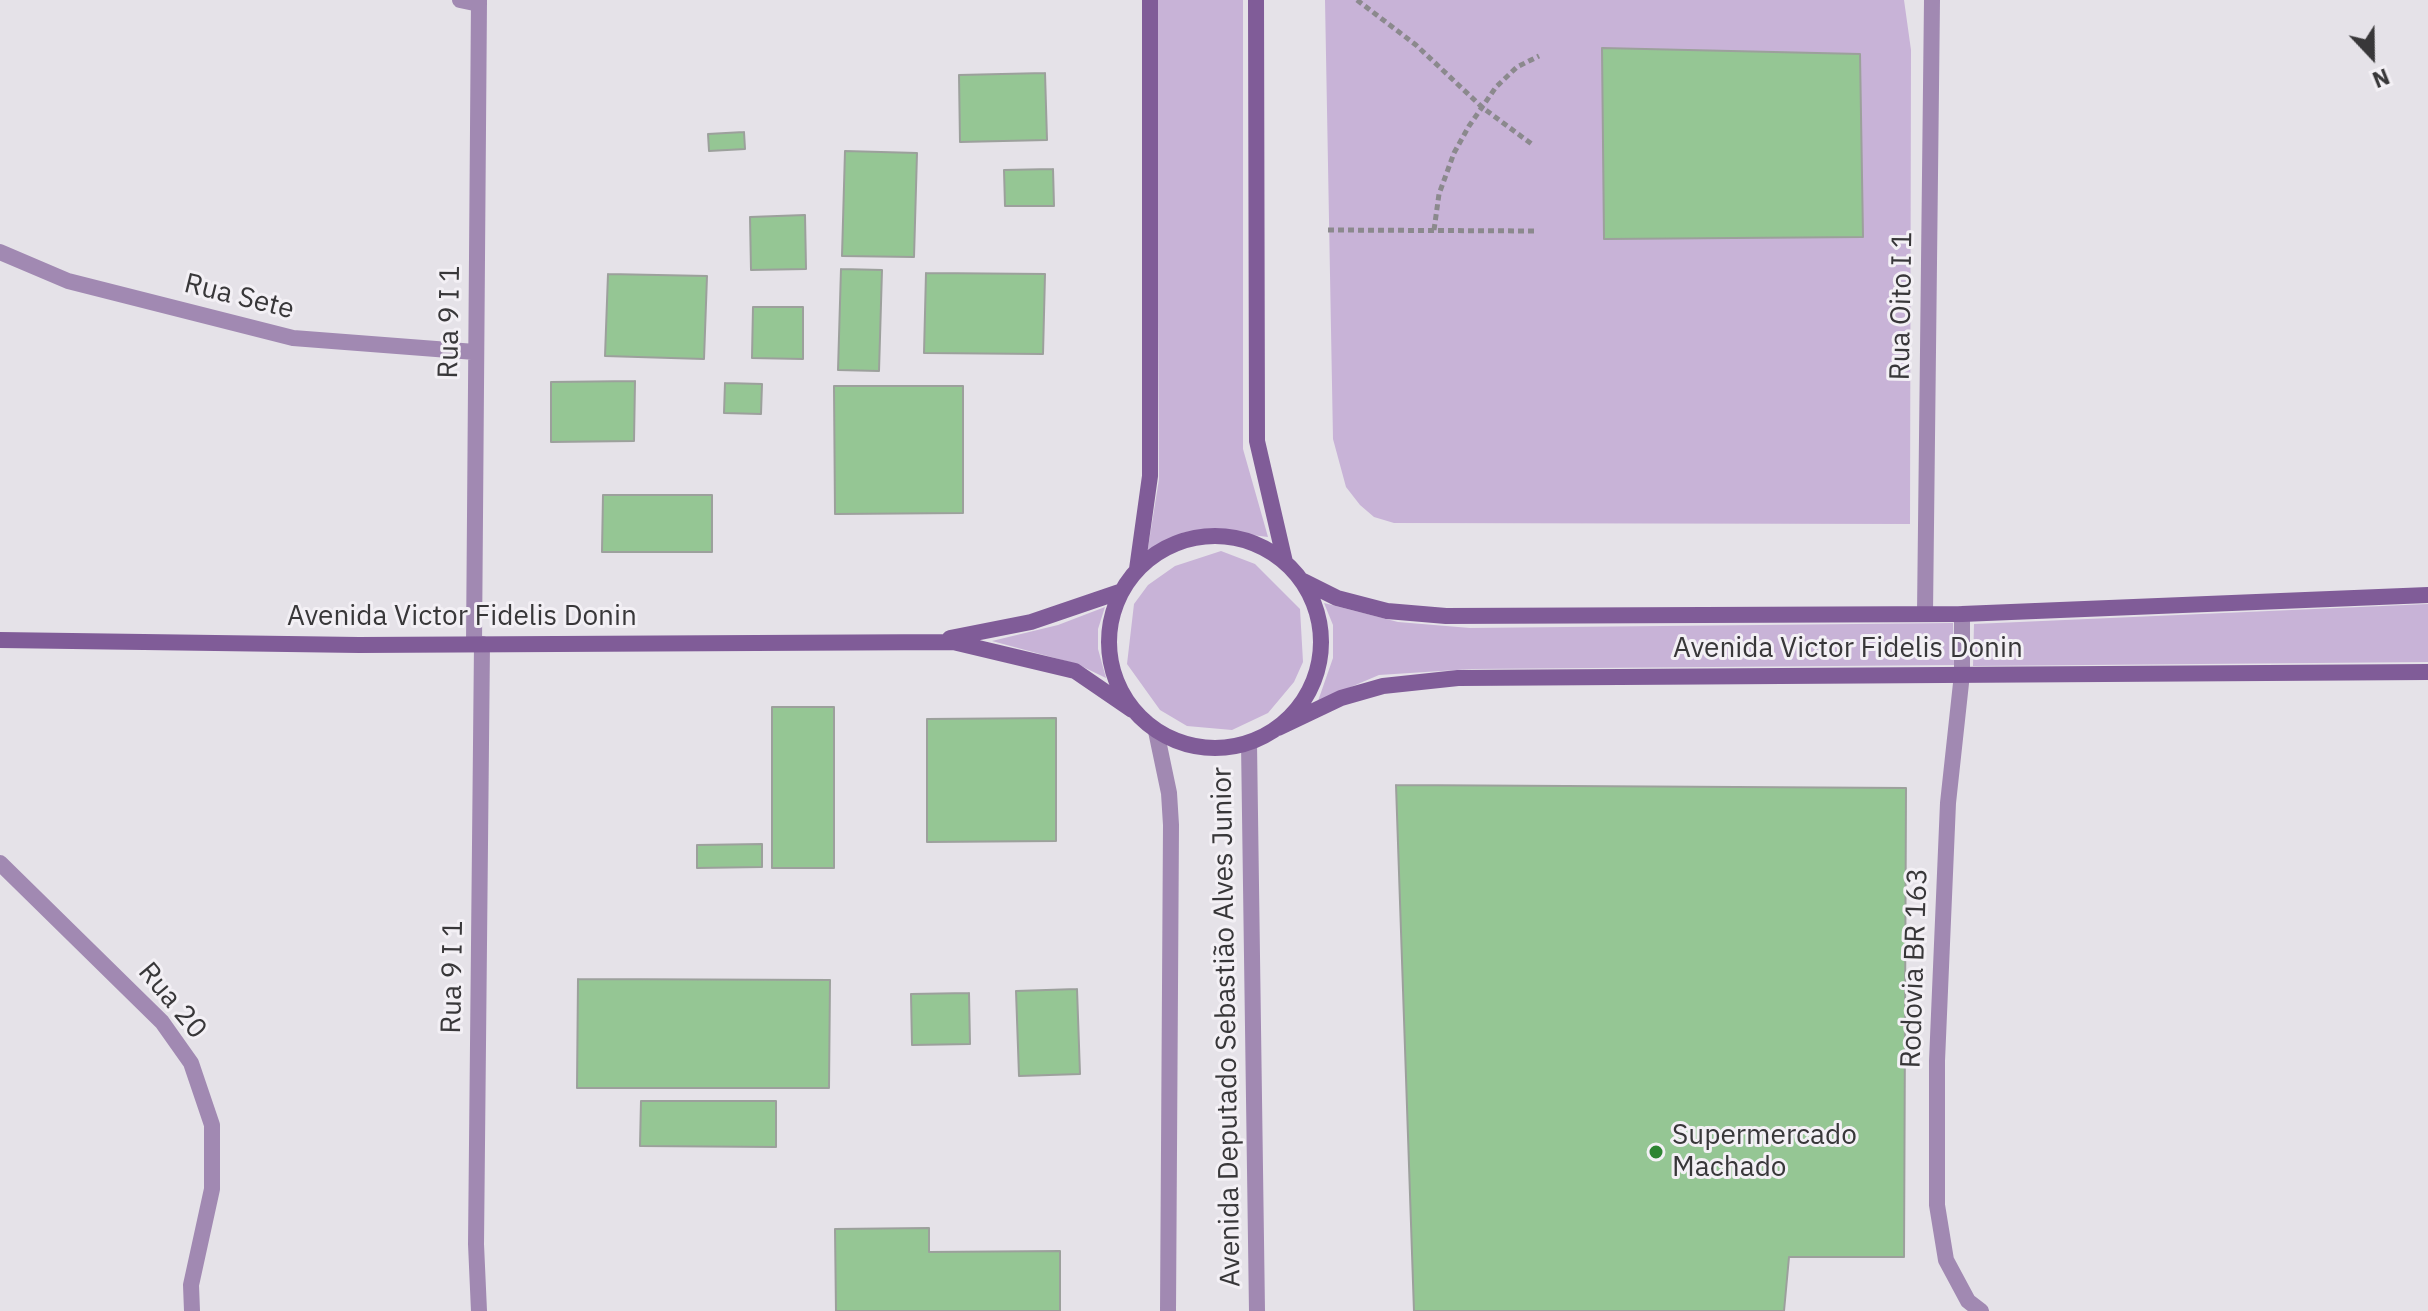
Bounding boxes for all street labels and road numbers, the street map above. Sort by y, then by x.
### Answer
street label: Rua Oito I 1 [1884,231,1920,381]
street label: Rua 9 I 1 [432,265,468,379]
street label: Rua Sete [181,267,297,327]
street label: Avenida Victor Fidelis Donin [287,600,637,634]
street label: Avenida Victor Fidelis Donin [1673,632,2023,666]
street label: Avenida Deputado Sebastião Alves Junior [1206,767,1248,1287]
street label: Rodovia BR 163 [1895,867,1935,1069]
street label: Rua 9 I 1 [435,920,471,1034]
street label: Rua 20 [131,956,213,1046]

